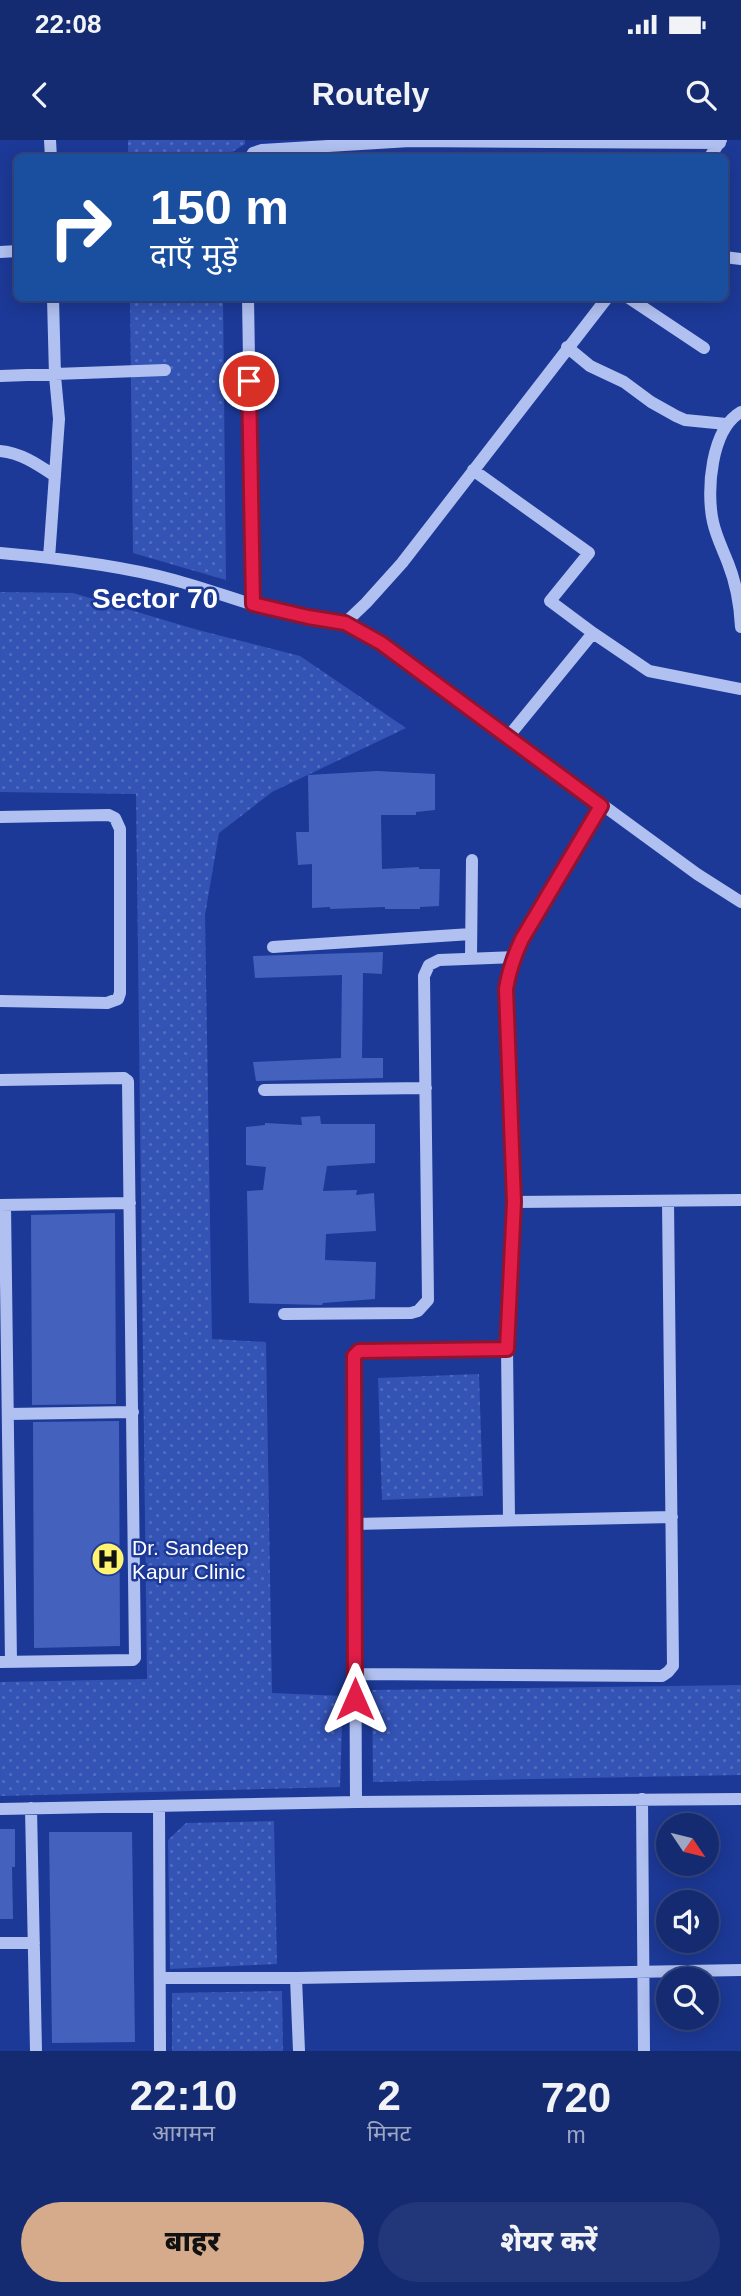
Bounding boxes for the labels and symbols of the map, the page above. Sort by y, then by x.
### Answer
pin [219,351,279,411]
district label: Sector 70 [92,583,218,614]
place label: Dr. Sandeep Kapur Clinic [132,1536,249,1583]
hospital icon: Dr. Sandeep Kapur Clinic [89,1540,127,1578]
position arrow [318,1662,392,1736]
north arrow [656,1813,719,1876]

